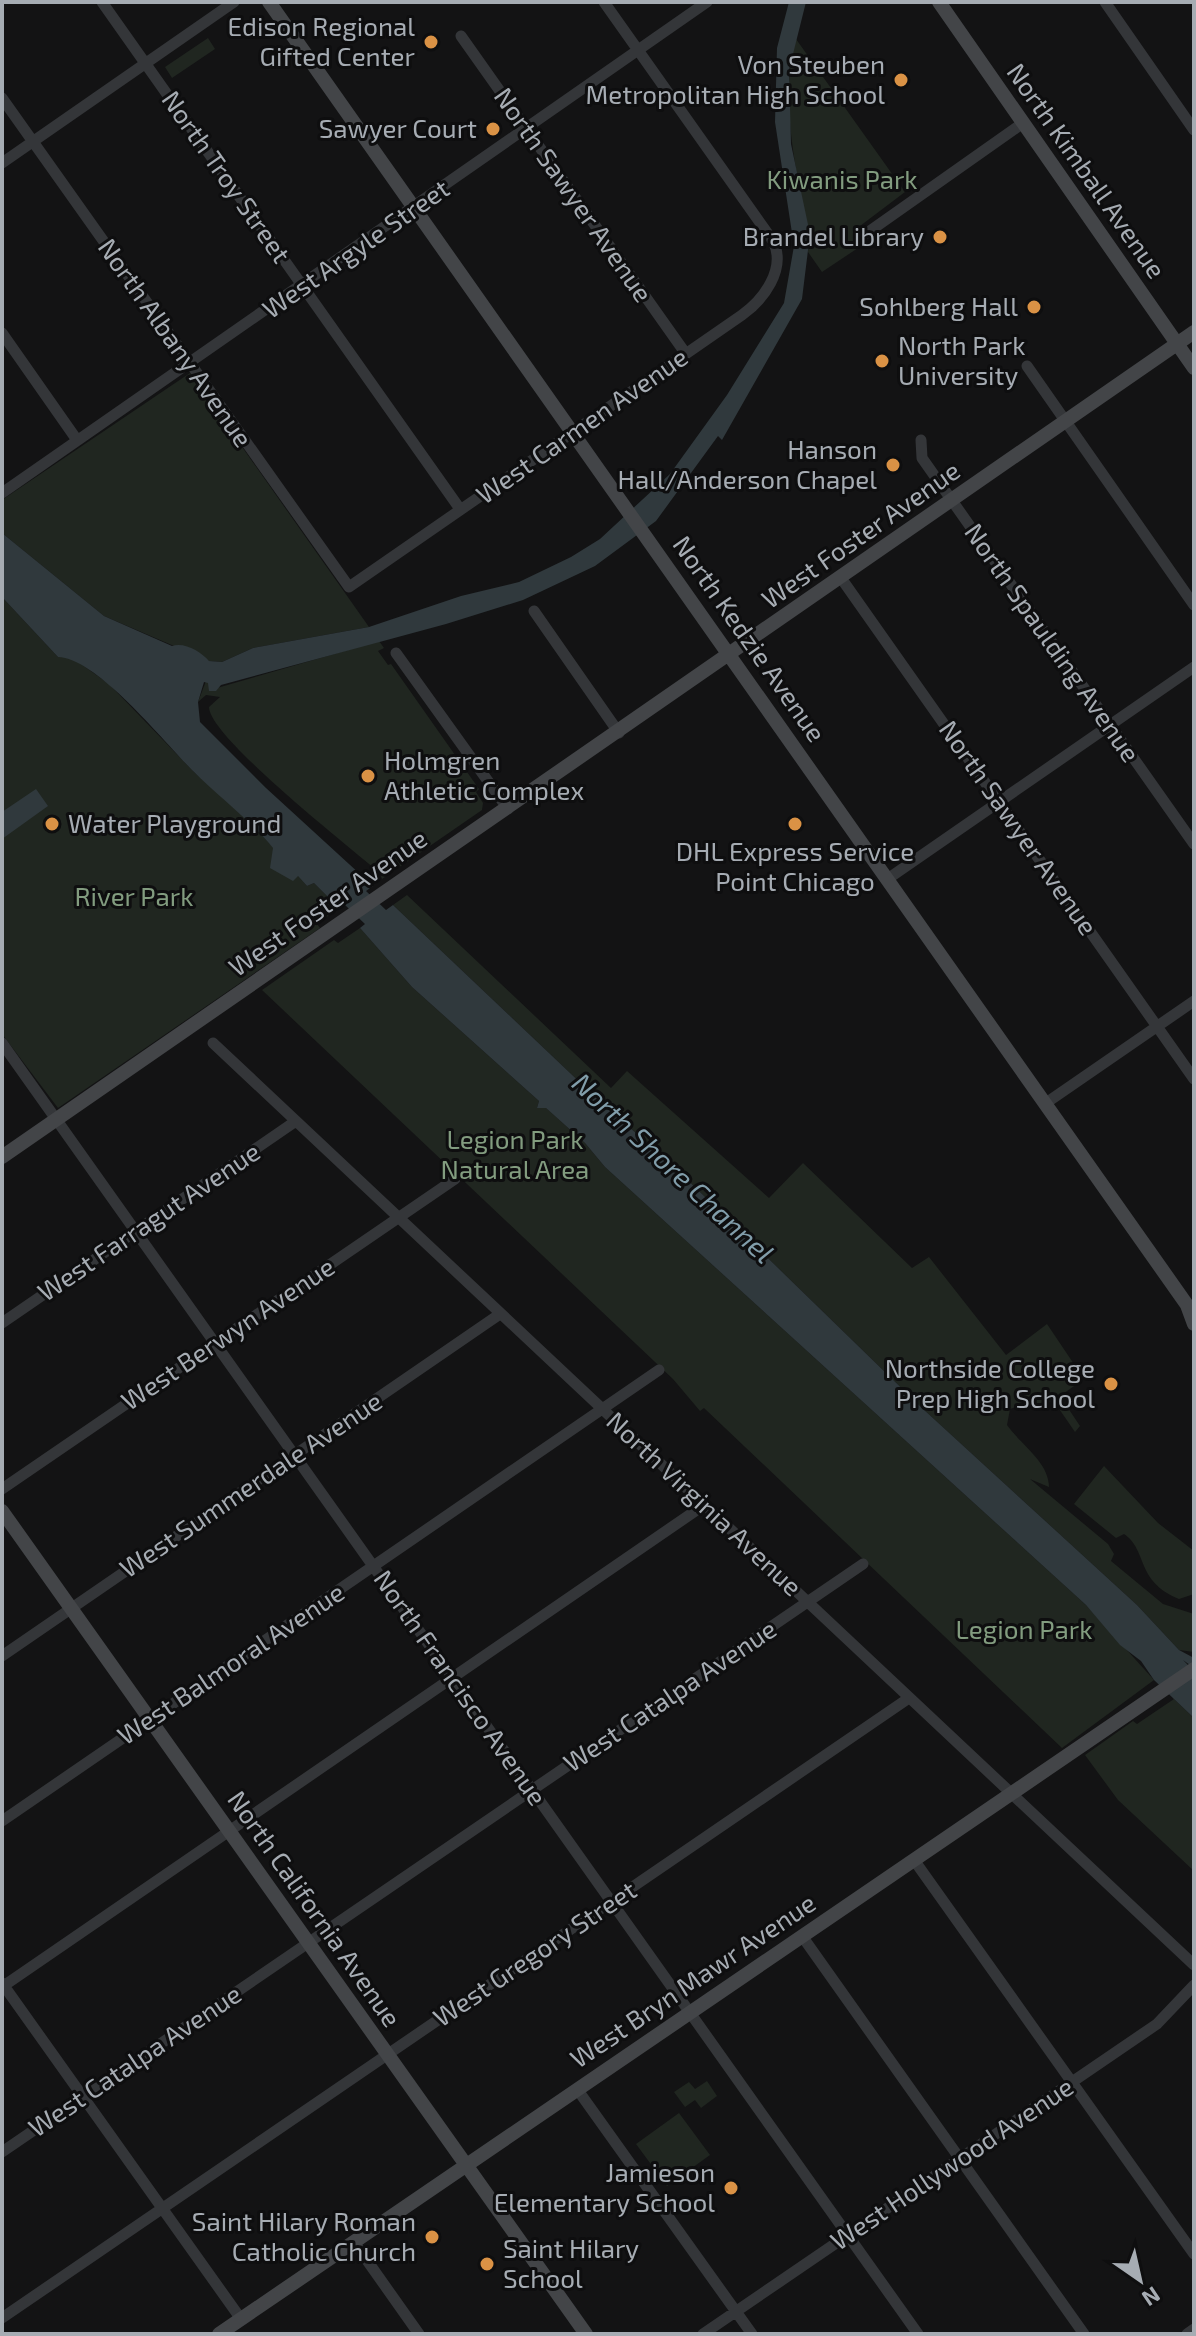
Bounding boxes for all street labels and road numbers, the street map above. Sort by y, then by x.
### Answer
street label: North Kimball Avenue [1001,57,1173,284]
street label: North Sawyer Avenue [489,81,660,307]
street label: North Troy Street [156,84,298,268]
street label: West Argyle Street [256,172,455,324]
street label: North Albany Avenue [93,232,260,452]
street label: West Carmen Avenue [470,340,693,509]
street label: West Foster Avenue [755,454,965,614]
street label: North Spaulding Avenue [959,517,1147,767]
street label: North Kedzie Avenue [667,529,833,747]
street label: North Sawyer Avenue [934,714,1105,940]
street label: West Foster Avenue [222,822,432,982]
street label: West Farragut Avenue [31,1135,265,1307]
street label: West Berwyn Avenue [115,1250,340,1416]
street label: West Summerdale Avenue [113,1384,387,1583]
street label: North Virginia Avenue [601,1404,809,1601]
street label: North Francisco Avenue [368,1564,554,1811]
street label: West Balmoral Avenue [111,1575,349,1750]
street label: West Catalpa Avenue [557,1612,781,1777]
street label: North California Avenue [222,1784,408,2032]
street label: West Gregory Street [427,1873,642,2032]
street label: West Bryn Mawr Avenue [564,1886,821,2073]
street label: West Catalpa Avenue [22,1977,246,2142]
street label: West Hollywood Avenue [824,2070,1078,2256]

